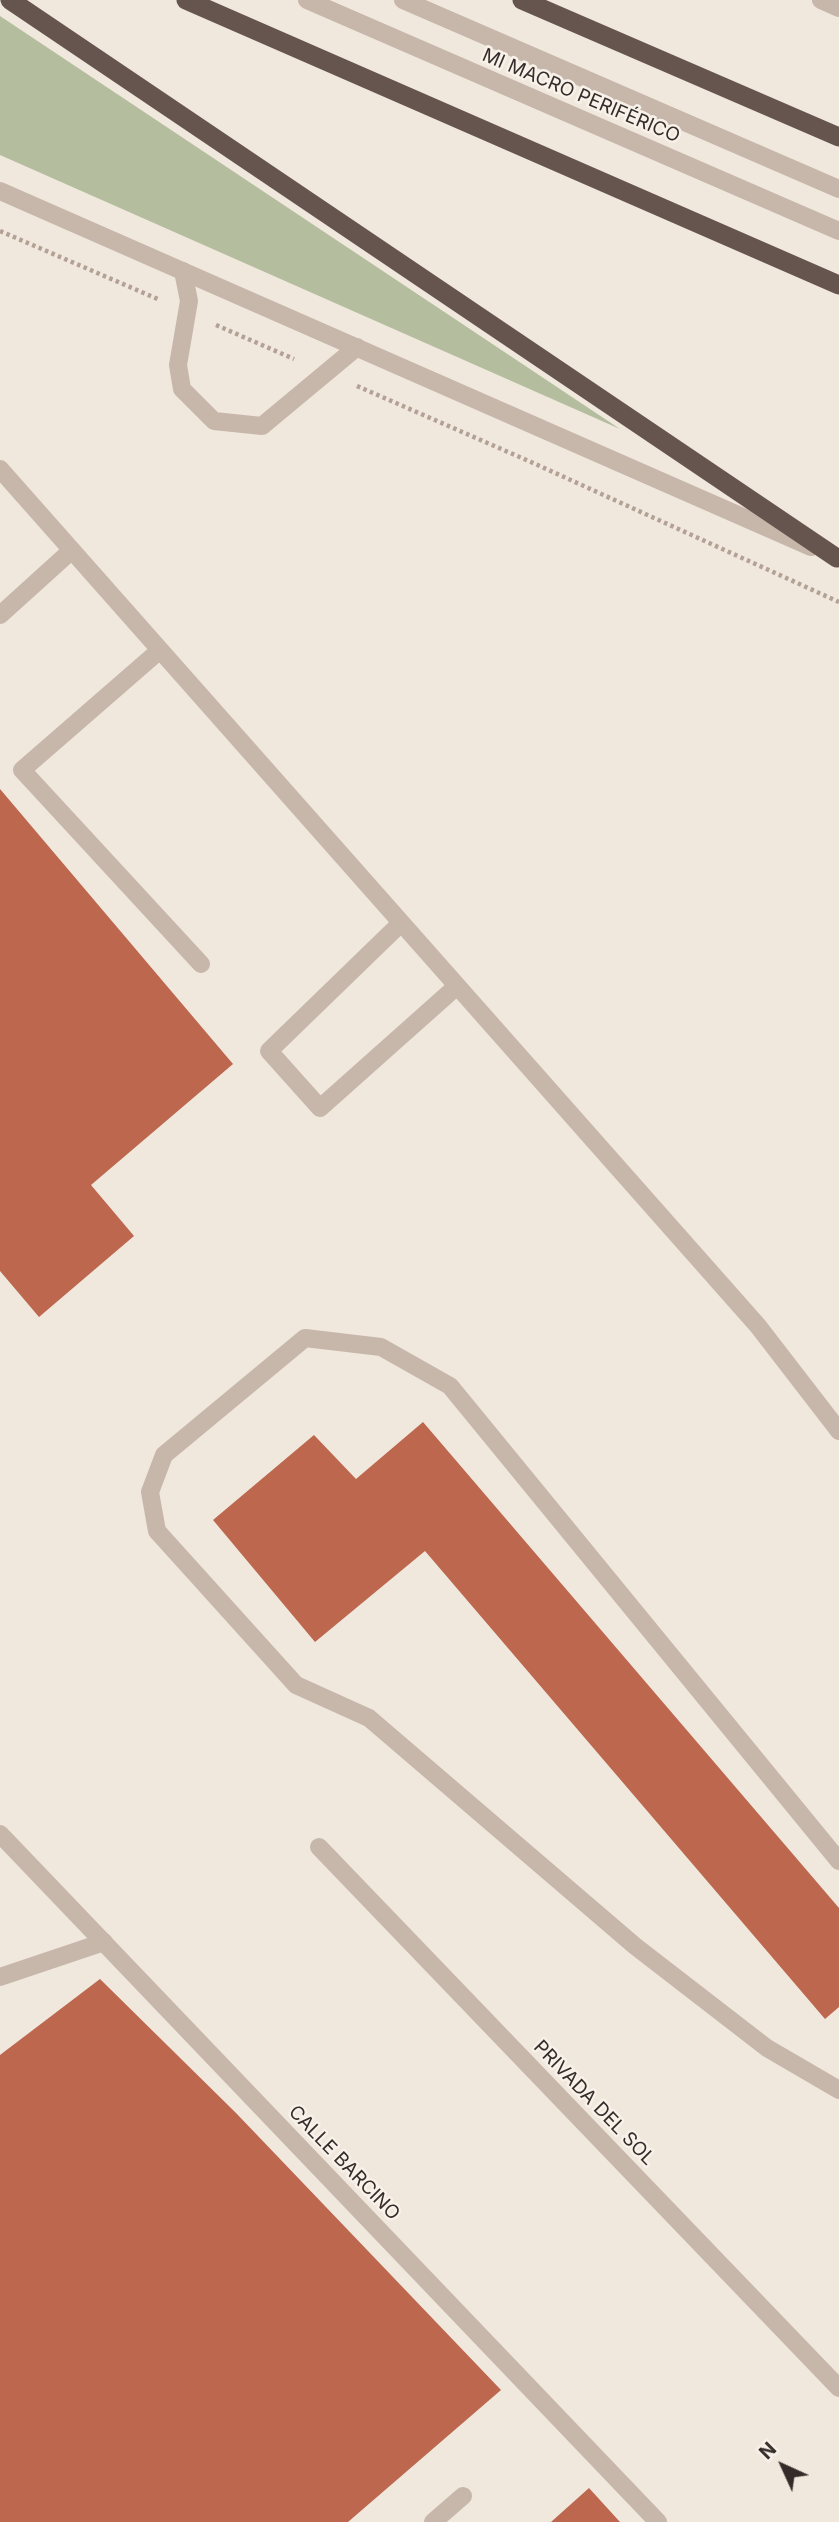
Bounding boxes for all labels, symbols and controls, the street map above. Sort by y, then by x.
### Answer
street label: MI MACRO PERIFÉRICO [479,44,683,148]
street label: PRIVADA DEL SOL [529,2036,659,2170]
street label: CALLE BARCINO [284,2101,404,2225]
north arrow [748,2431,818,2501]
text: N [755,2438,781,2464]

